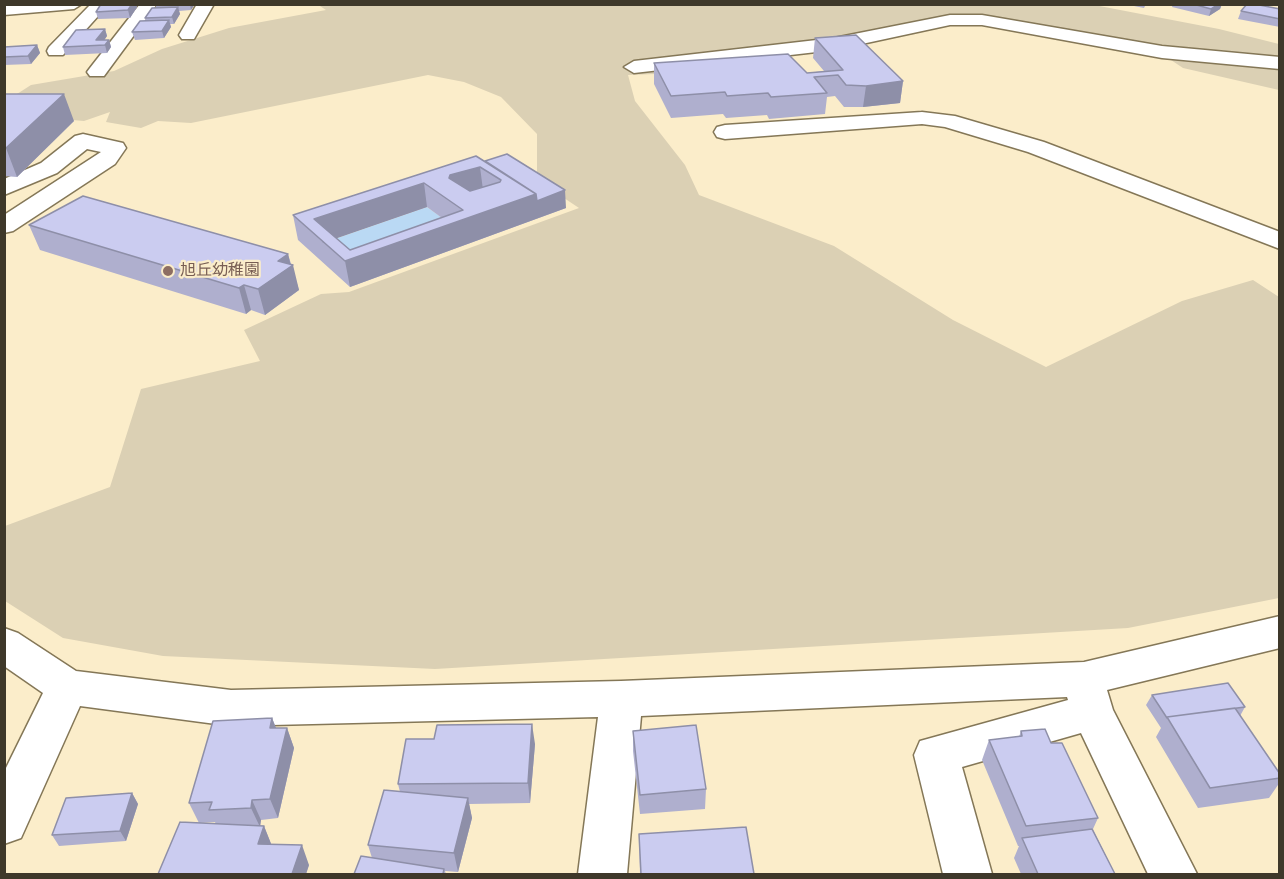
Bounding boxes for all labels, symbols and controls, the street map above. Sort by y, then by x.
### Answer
place label: 旭丘幼稚園 [180,261,260,281]
marker: 旭丘幼稚園 [161,264,175,278]

